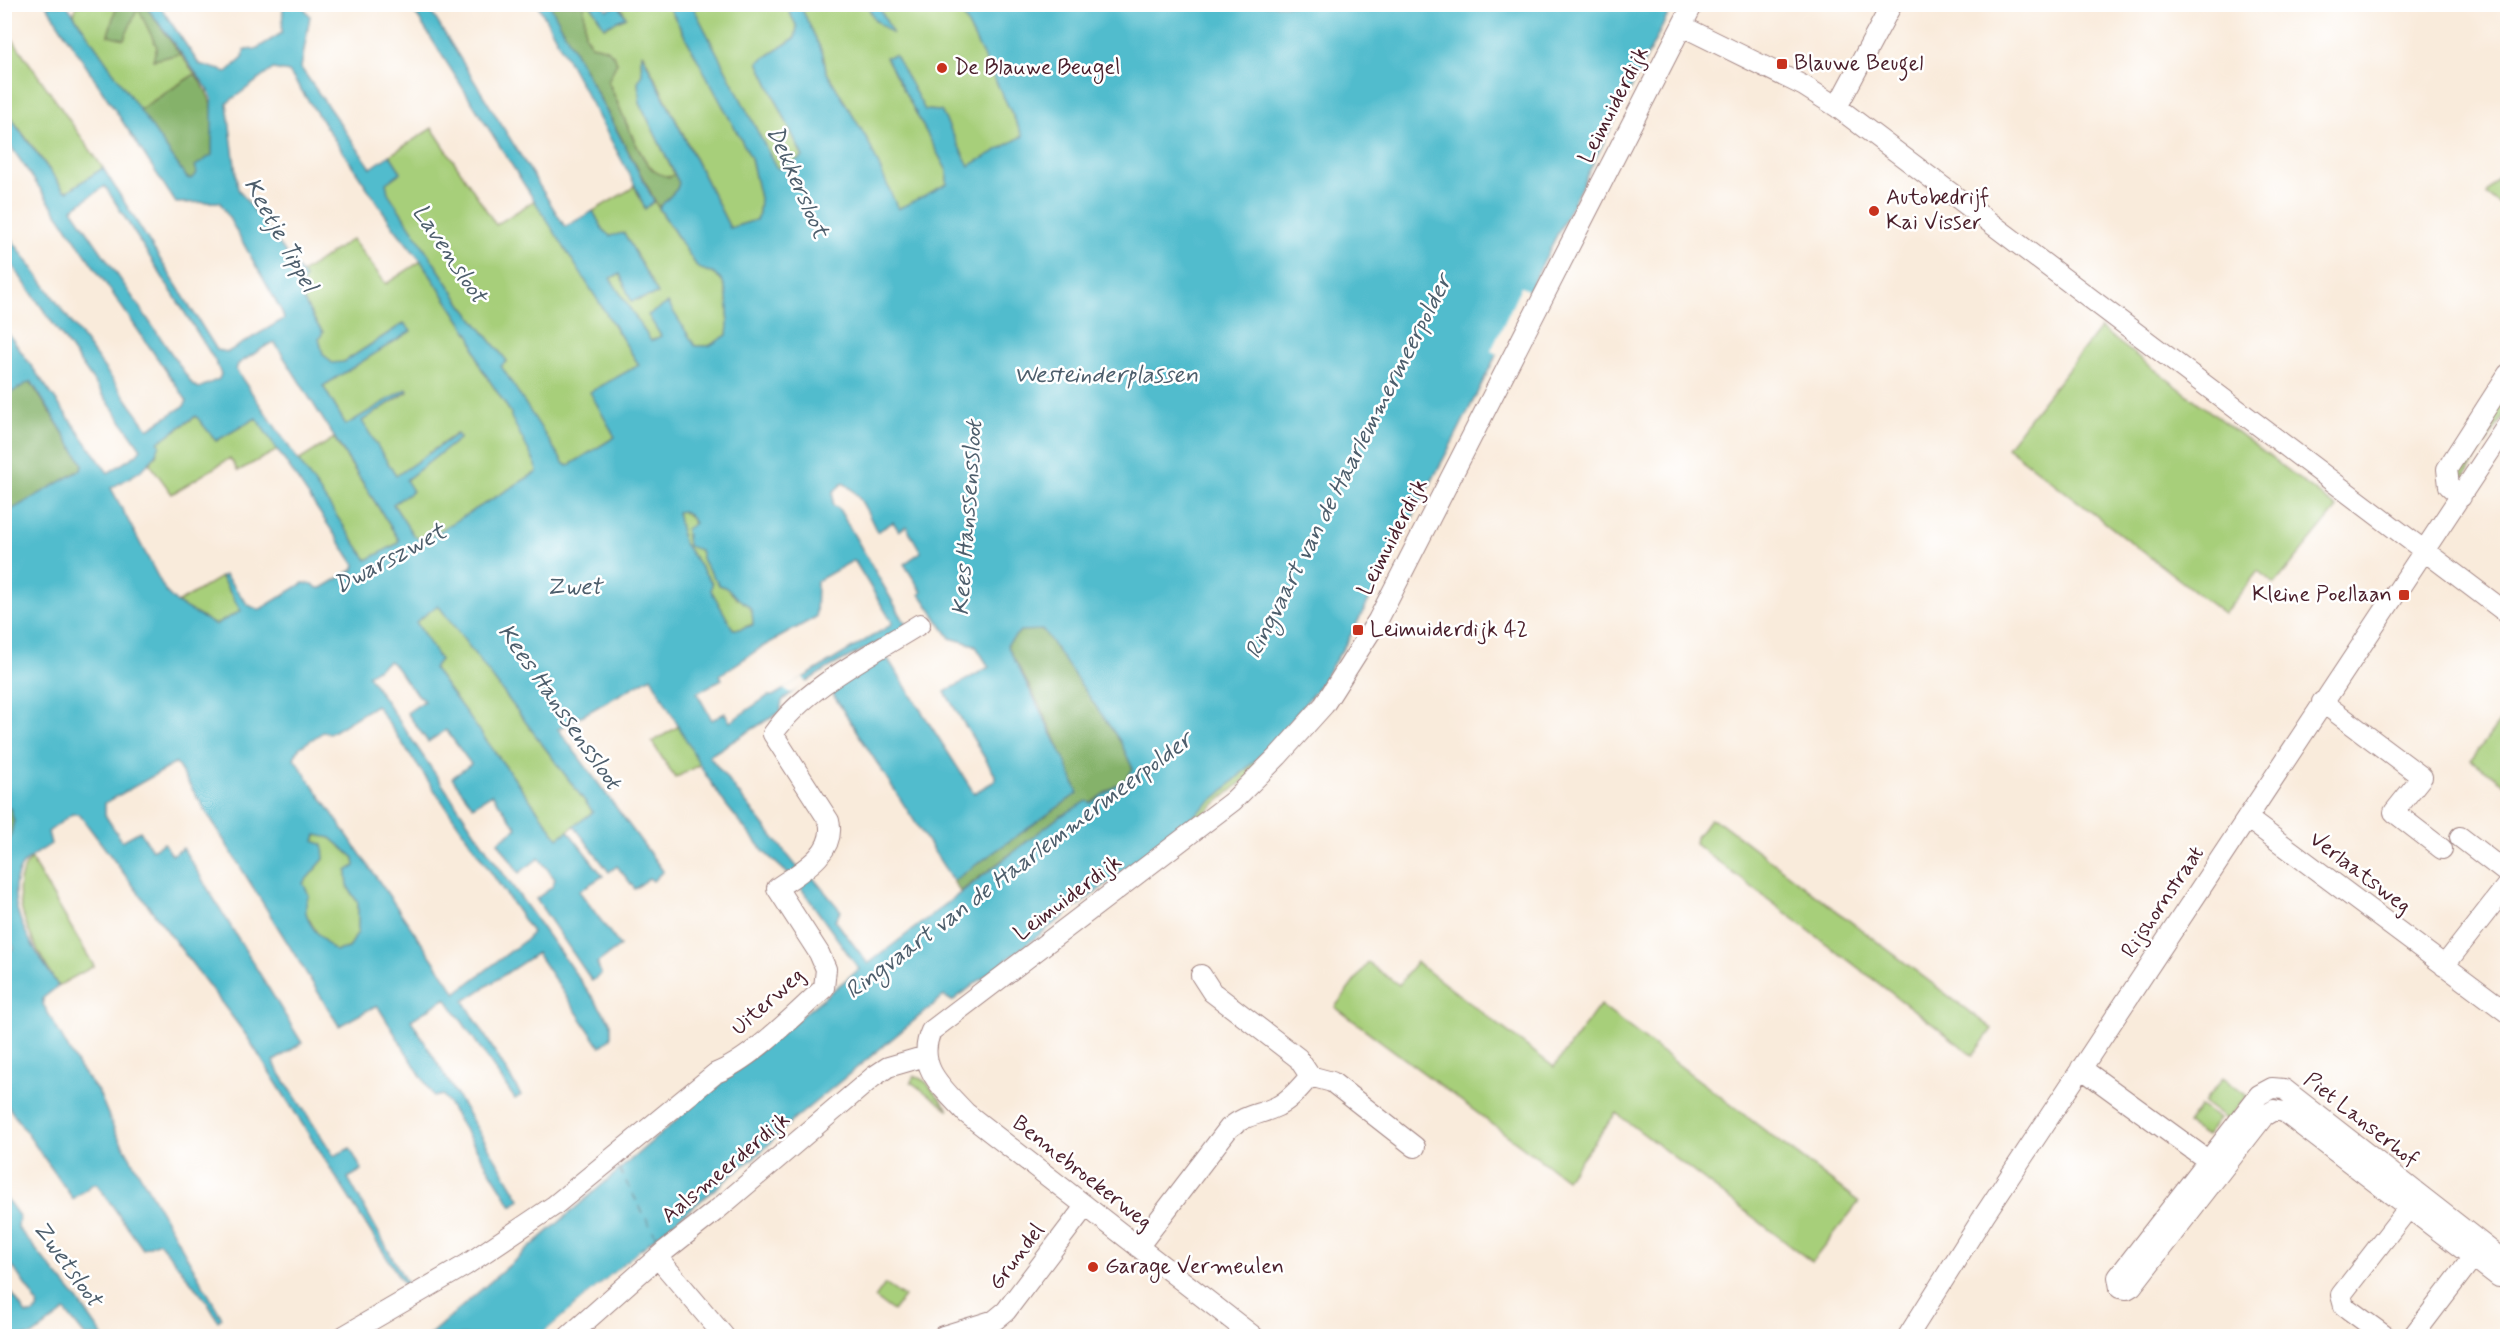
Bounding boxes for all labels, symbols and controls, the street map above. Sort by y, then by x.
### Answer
street label: Leimuiderdijk [1573,42,1656,169]
place label: Blauwe Beugel [1794,50,1923,81]
place label: De Blauwe Beugel [954,54,1121,85]
marker: Blauwe Beugel [1775,57,1789,71]
marker: De Blauwe Beugel [935,61,949,75]
water label: Dekkersloot [758,121,836,245]
water label: Keetje Tippel [236,172,325,300]
place label: Autobedrijf Kai Visser [1886,184,1989,237]
water label: Lavensloot [404,198,495,312]
marker: Autobedrijf Kai Visser [1867,204,1881,218]
water label: Ringvaart van de Haarlemmermeerpolder [1238,266,1463,665]
water label: Westeinderplassen [1014,360,1198,391]
water label: Kees Hanssenssloot [946,417,990,617]
street label: Leimuiderdijk [1352,474,1435,601]
water label: Dwarszwet [328,516,453,602]
water label: Zwet [546,572,605,603]
place label: Kleine Poellaan [2252,581,2392,609]
marker: Kleine Poellaan [2397,588,2411,602]
place label: Leimuiderdijk 42 [1370,616,1528,645]
water label: Kees Hanssenssloot [490,618,629,798]
marker: Leimuiderdijk 42 [1351,623,1365,637]
water label: Ringvaart van de Haarlemmermeerpolder [839,723,1203,1008]
street label: Verlaatsweg [2303,826,2416,921]
street label: Rijshornstraat [2115,841,2212,964]
street label: Leimuiderdijk [1009,848,1128,948]
street label: Uiterweg [726,962,811,1043]
street label: Piet Lanserhof [2298,1066,2424,1174]
street label: Aalsmeerderdijk [656,1106,797,1231]
street label: Bennebroekerweg [1006,1110,1158,1237]
water label: Zwetsloot [25,1215,110,1316]
street label: Grundel [983,1218,1051,1296]
place label: Garage Vermeulen [1105,1253,1284,1284]
marker: Garage Vermeulen [1086,1260,1100,1274]

